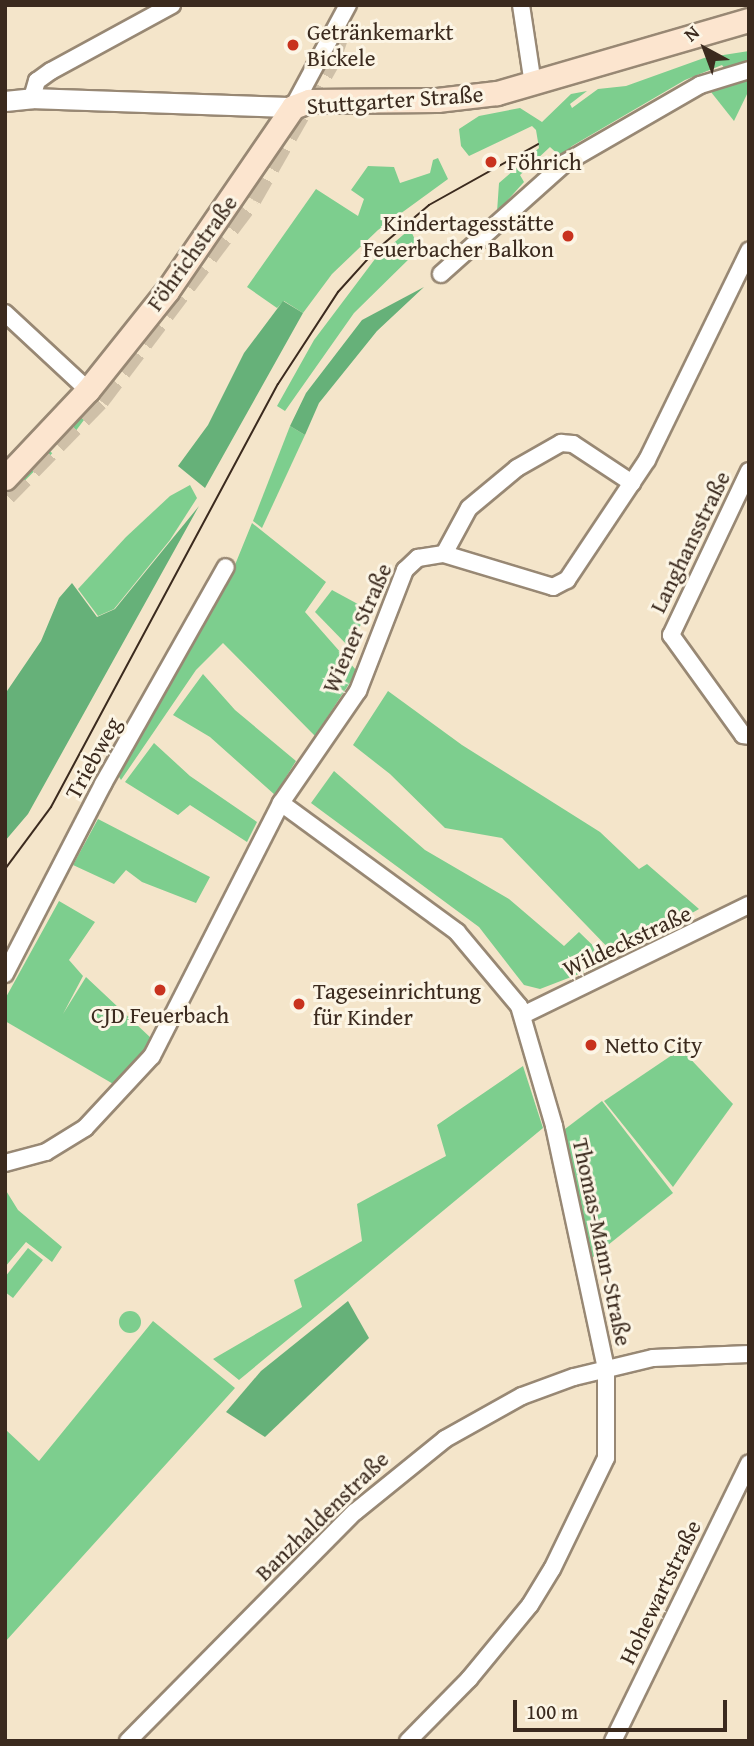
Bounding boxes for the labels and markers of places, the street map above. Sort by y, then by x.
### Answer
place label: Getränkemarkt Bickele [307,18,454,72]
marker: Getränkemarkt Bickele [285,37,301,53]
place label: Föhrich [507,148,582,176]
marker: Föhrich [481,152,501,172]
place label: Kindertagesstätte Feuerbacher Balkon [363,209,554,263]
marker: Kindertagesstätte Feuerbacher Balkon [560,228,576,244]
place label: Tageseinrichtung für Kinder [313,977,481,1031]
marker: CJD Feuerbach [152,982,168,998]
marker: Tageseinrichtung für Kinder [291,996,307,1012]
place label: CJD Feuerbach [91,1001,229,1029]
place label: Netto City [605,1031,702,1059]
marker: Netto City [583,1037,599,1053]

